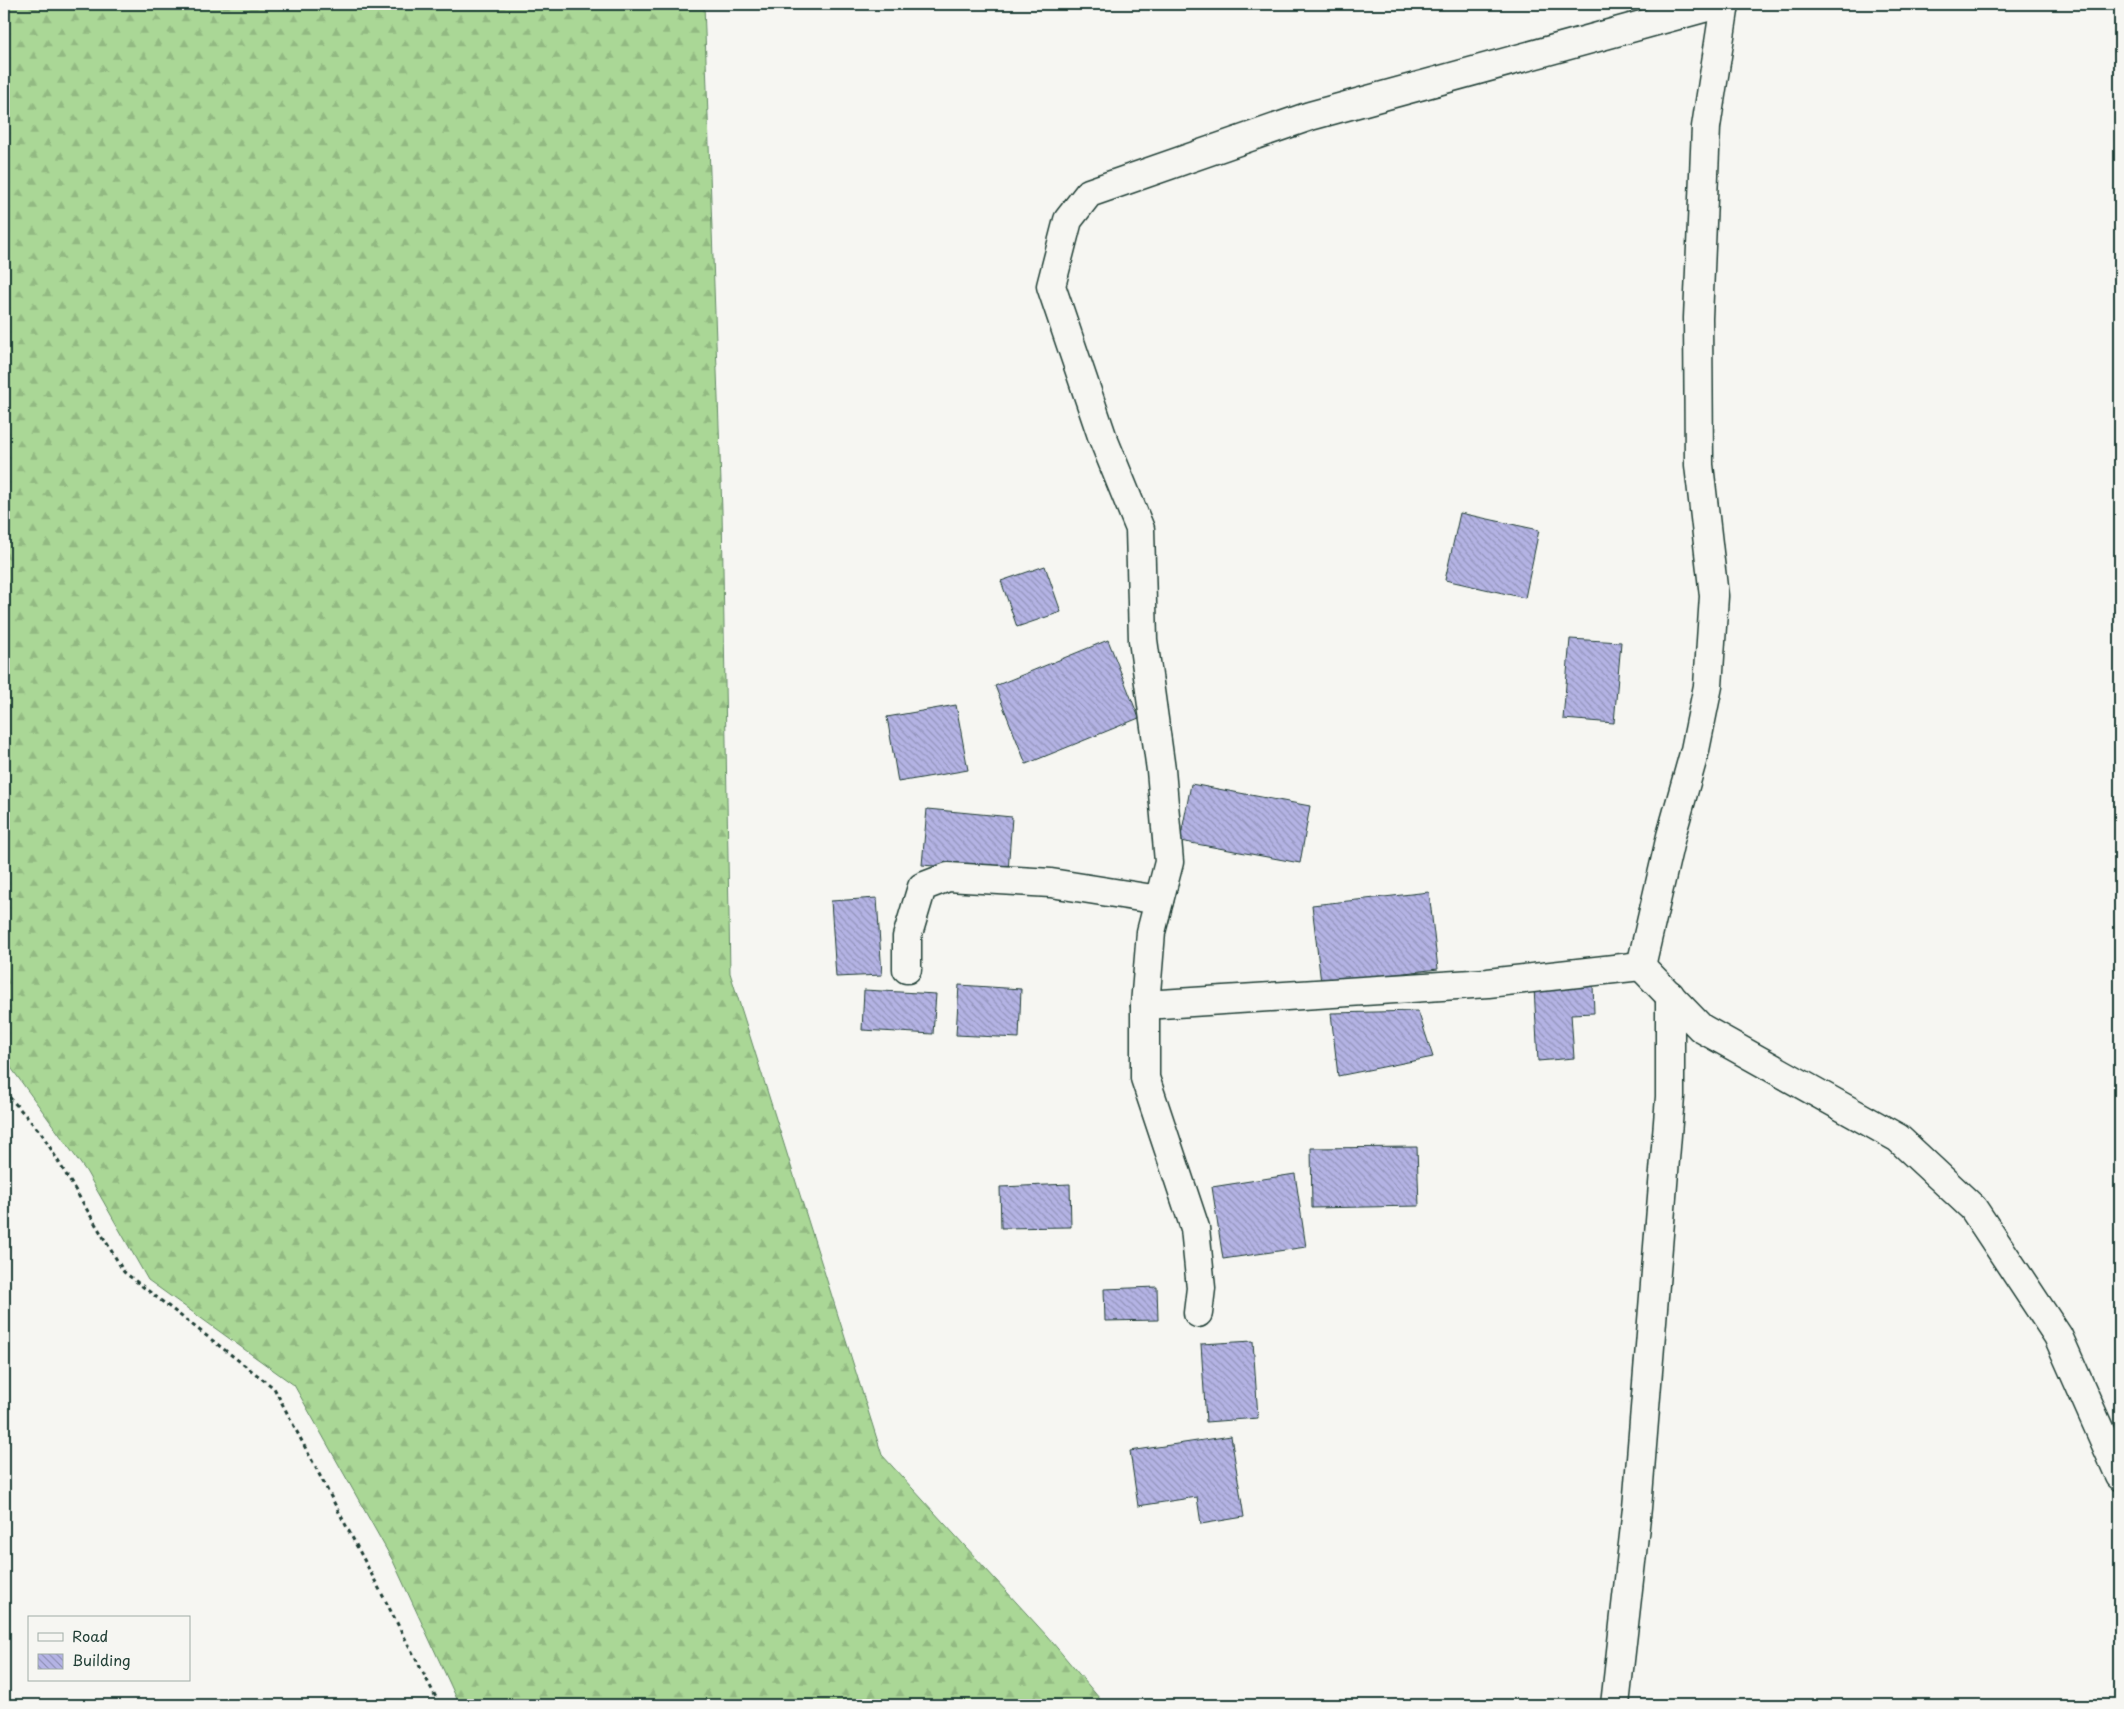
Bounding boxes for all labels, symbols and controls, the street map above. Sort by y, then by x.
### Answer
legend [28,1616,190,1682]
text: Road [72,1624,108,1647]
text: Building [72,1648,131,1671]

